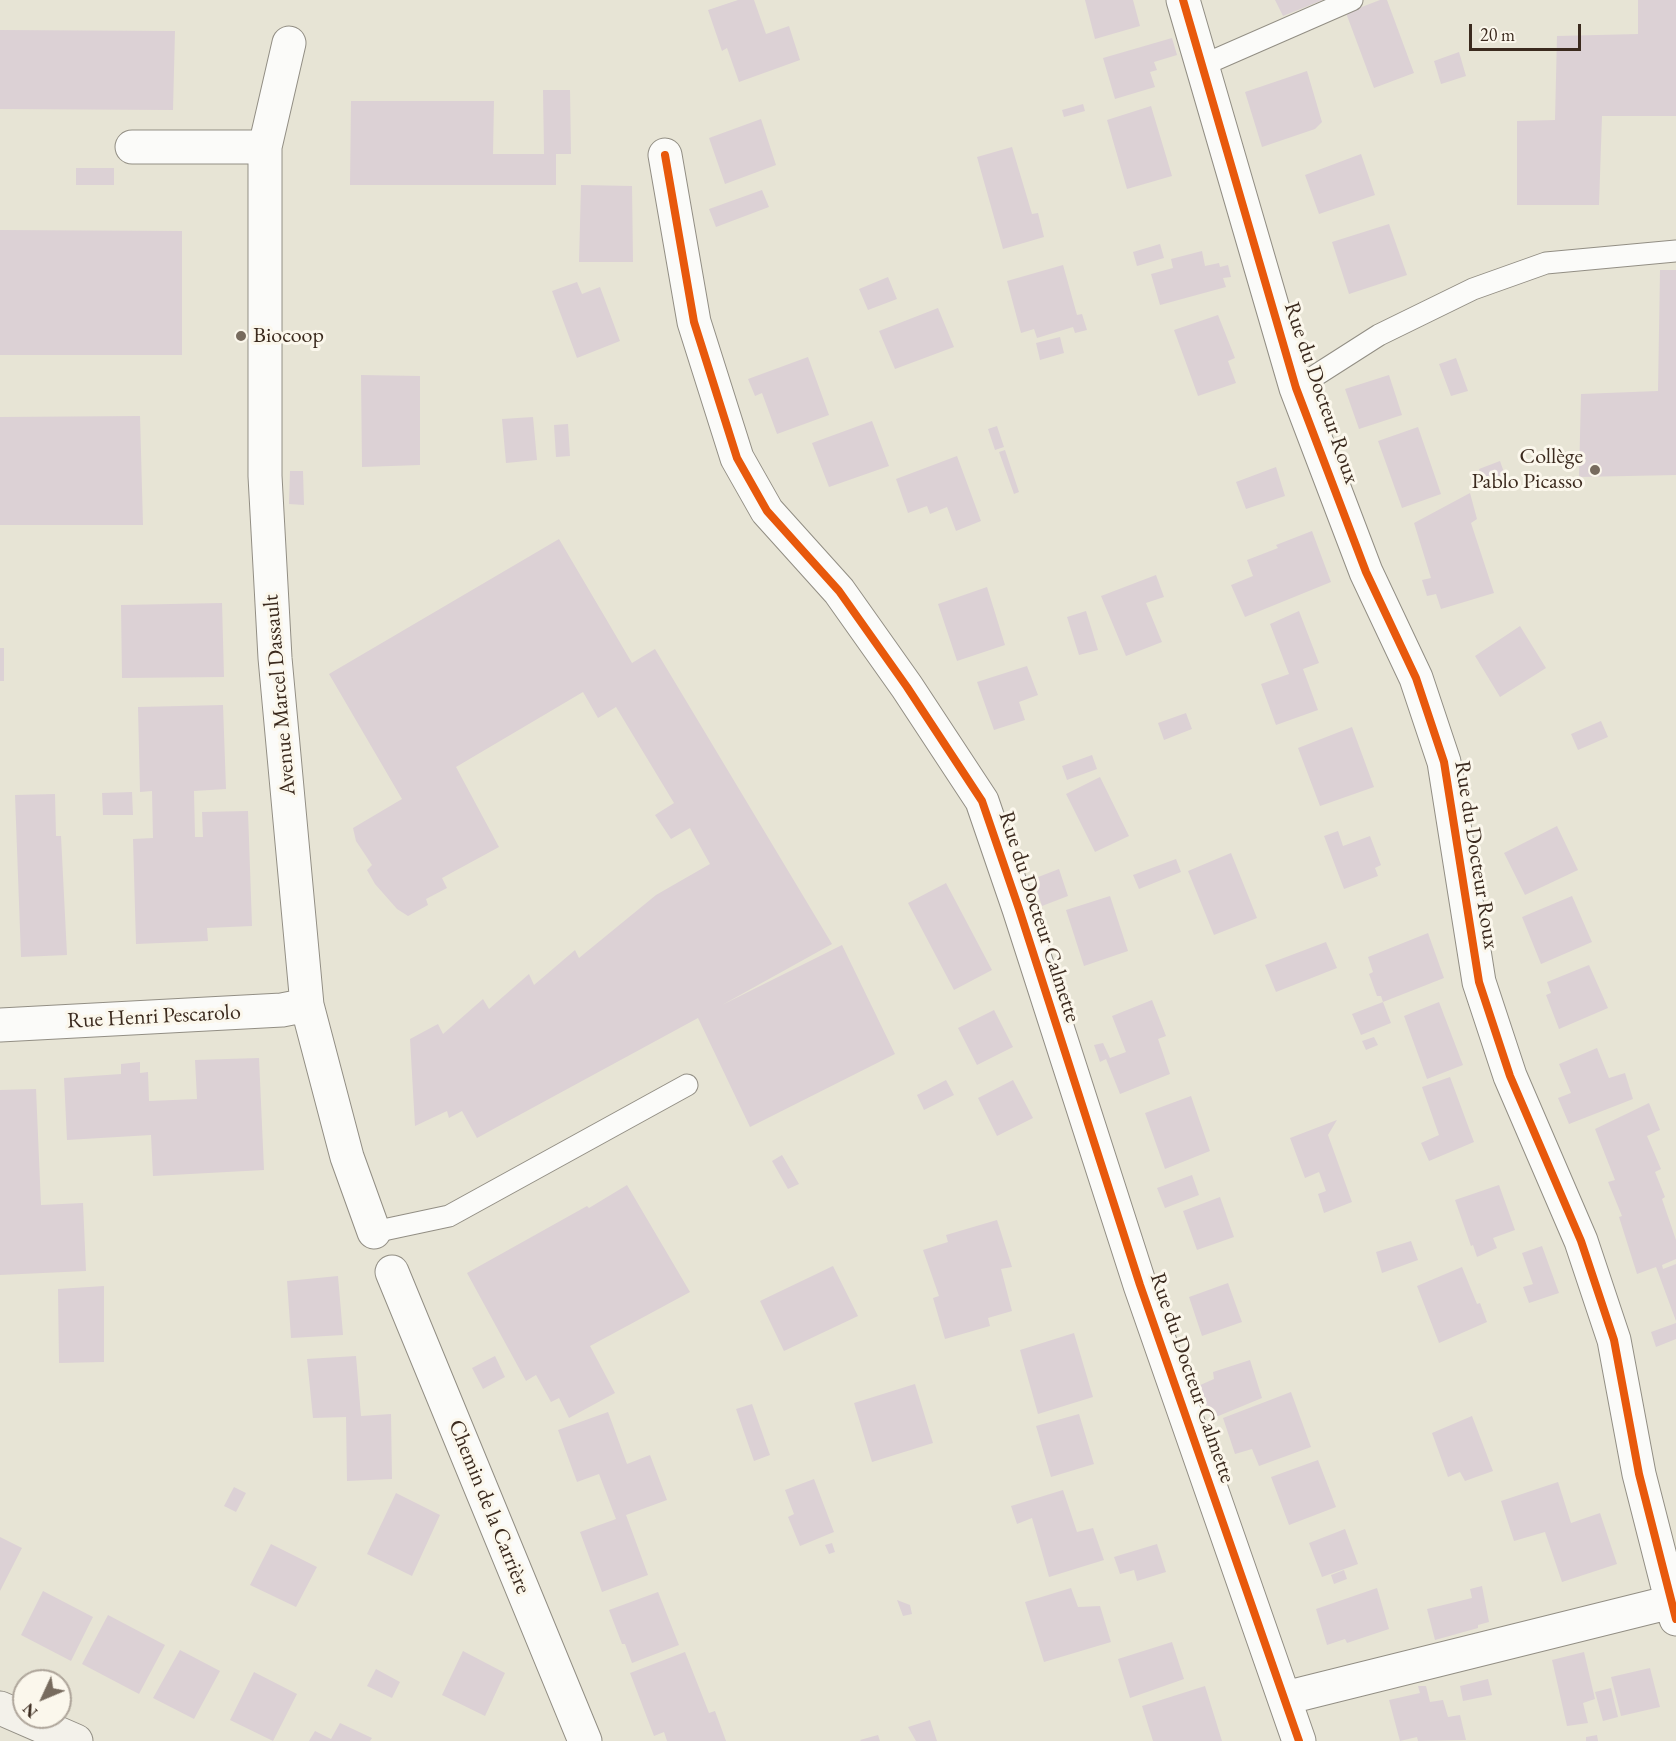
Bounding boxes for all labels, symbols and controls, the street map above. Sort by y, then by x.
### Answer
scale bar [1472,12,1584,50]
text: 20 m [1480,23,1515,46]
street label: Rue du Docteur Roux [1278,299,1364,487]
place label: Biocoop [253,323,324,349]
marker: Biocoop [234,329,248,343]
place label: Collège Pablo Picasso [1472,444,1583,496]
marker: Collège Pablo Picasso [1588,463,1602,477]
street label: Avenue Marcel Dassault [258,593,302,797]
street label: Rue du Docteur Roux [1448,759,1504,951]
street label: Rue du Docteur Calmette [992,808,1086,1026]
street label: Rue Henri Pescarolo [67,999,241,1035]
street label: Rue du Docteur Calmette [1144,1269,1240,1487]
street label: Chemin de la Carrière [442,1416,536,1598]
north arrow [12,1669,72,1729]
text: N [18,1699,42,1722]

